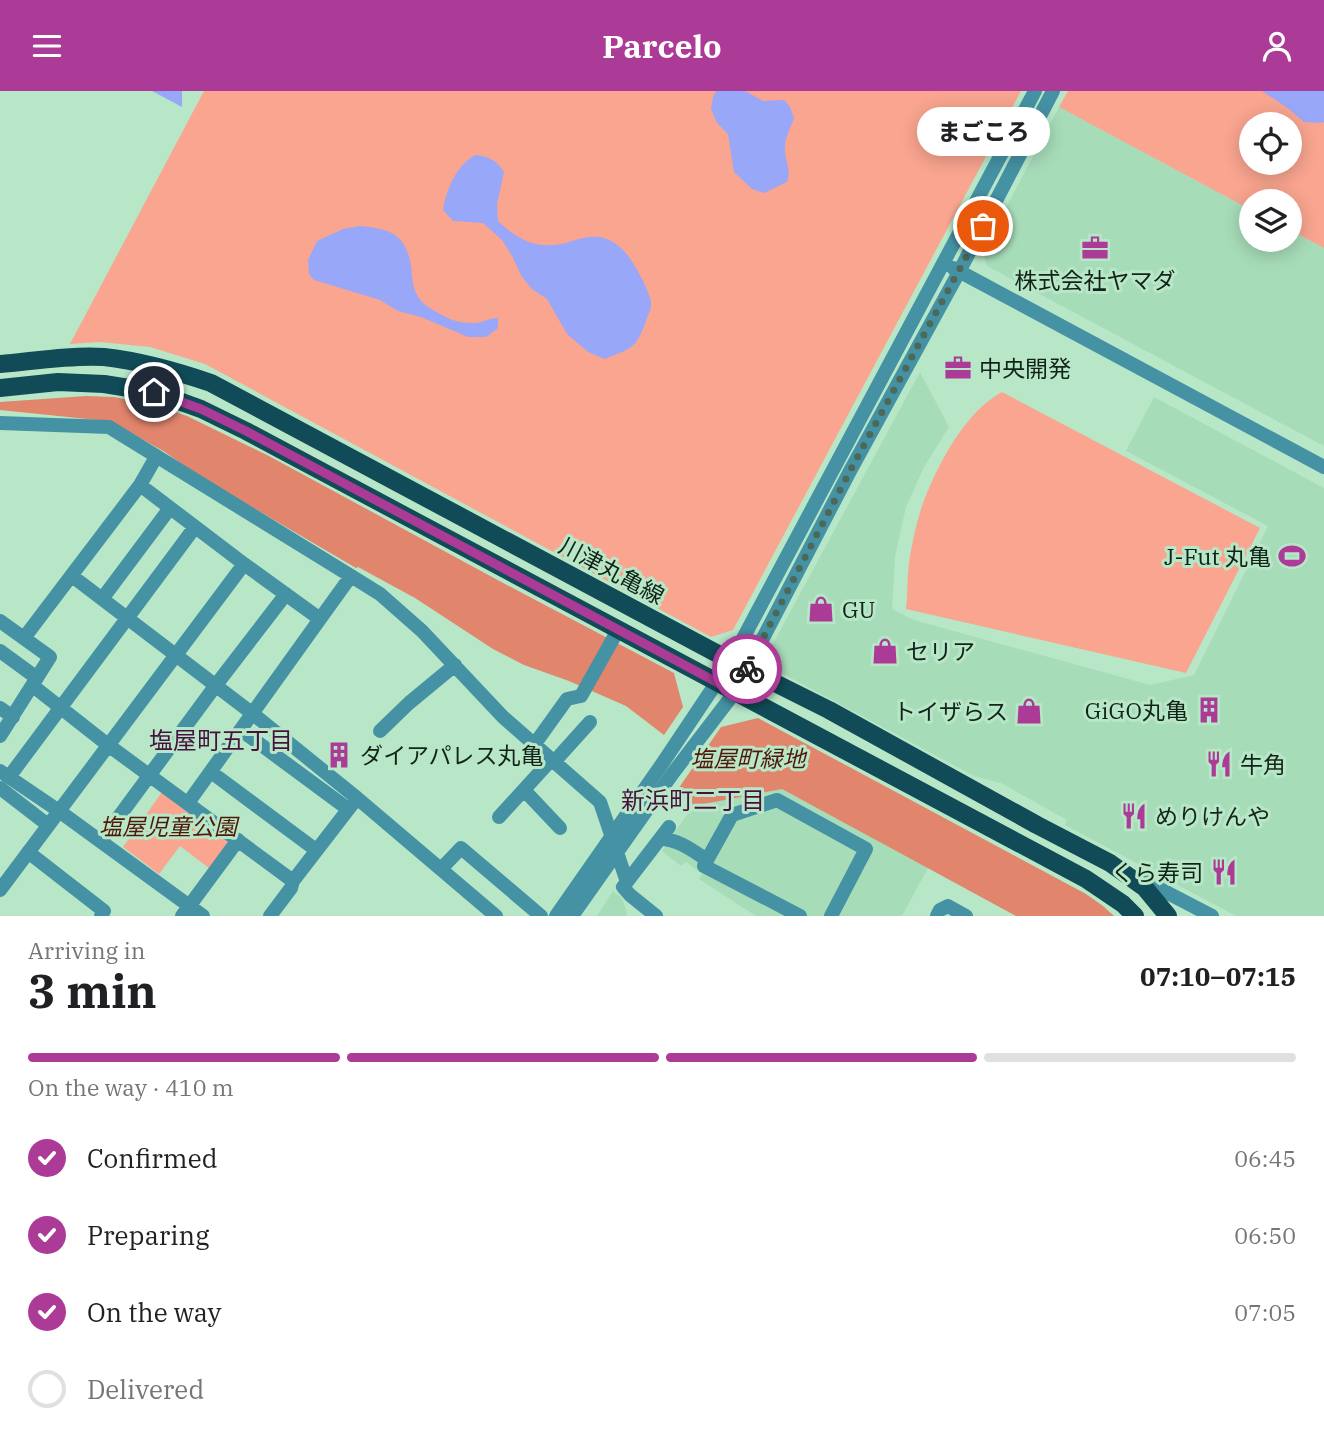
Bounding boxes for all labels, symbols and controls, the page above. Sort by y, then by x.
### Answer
text: Parcelo [602,25,722,67]
icon: menu [28,27,66,65]
icon: person [1258,27,1296,65]
callout: まごころ [916,107,1050,156]
map controls [1239,112,1302,252]
button: locate [1239,112,1302,175]
text: まごころ [938,116,1030,146]
button: layers [1239,189,1302,252]
pin [953,196,1013,256]
icon: bag [964,207,1002,245]
office icon: 株式会社ヤマダ [1080,233,1110,263]
place label: 株式会社ヤマダ [1015,265,1176,295]
office icon: 中央開発 [943,353,973,383]
place label: 中央開発 [979,353,1071,383]
pin [124,362,184,422]
icon: home [135,373,173,411]
street label: 川津丸亀線 [554,530,670,610]
place label: J-Fut 丸亀 [1164,541,1271,571]
sports icon: J-Fut 丸亀 [1277,541,1307,571]
shop icon: GU [806,594,836,624]
place label: GU [842,594,876,624]
courier [712,634,782,704]
shop icon: セリア [870,636,900,666]
place label: セリア [906,636,975,666]
icon: bike [728,650,766,688]
place label: GiGO丸亀 [1085,695,1188,725]
building icon: GiGO丸亀 [1194,695,1224,725]
place label: トイザらス [893,696,1008,726]
shop icon: トイザらス [1014,696,1044,726]
district label: 塩屋町五丁目 [149,724,293,756]
building icon: ダイアパレス丸亀 [324,740,354,770]
place label: ダイアパレス丸亀 [360,740,544,770]
park label: 塩屋町緑地 [691,743,808,773]
restaurant icon: 牛角 [1204,749,1234,779]
place label: 牛角 [1240,749,1286,779]
district label: 新浜町二丁目 [621,784,765,816]
restaurant icon: めりけんや [1119,801,1149,831]
place label: めりけんや [1155,801,1270,831]
park label: 塩屋児童公園 [99,811,240,841]
place label: くら寿司 [1111,857,1203,887]
restaurant icon: くら寿司 [1209,857,1239,887]
text: Arriving in [28,935,145,965]
text: 07:10–07:15 [1140,959,1296,993]
text: 3 min [28,961,157,1021]
text: On the way · 410 m [28,1072,234,1102]
icon: check [28,1139,66,1177]
text: Confirmed [87,1141,218,1175]
text: 06:45 [1234,1143,1296,1173]
icon: check [28,1216,66,1254]
text: Preparing [87,1218,209,1252]
text: 06:50 [1234,1220,1296,1250]
icon: check [28,1293,66,1331]
text: On the way [87,1295,221,1329]
text: 07:05 [1234,1297,1296,1327]
text: Delivered [87,1372,204,1406]

